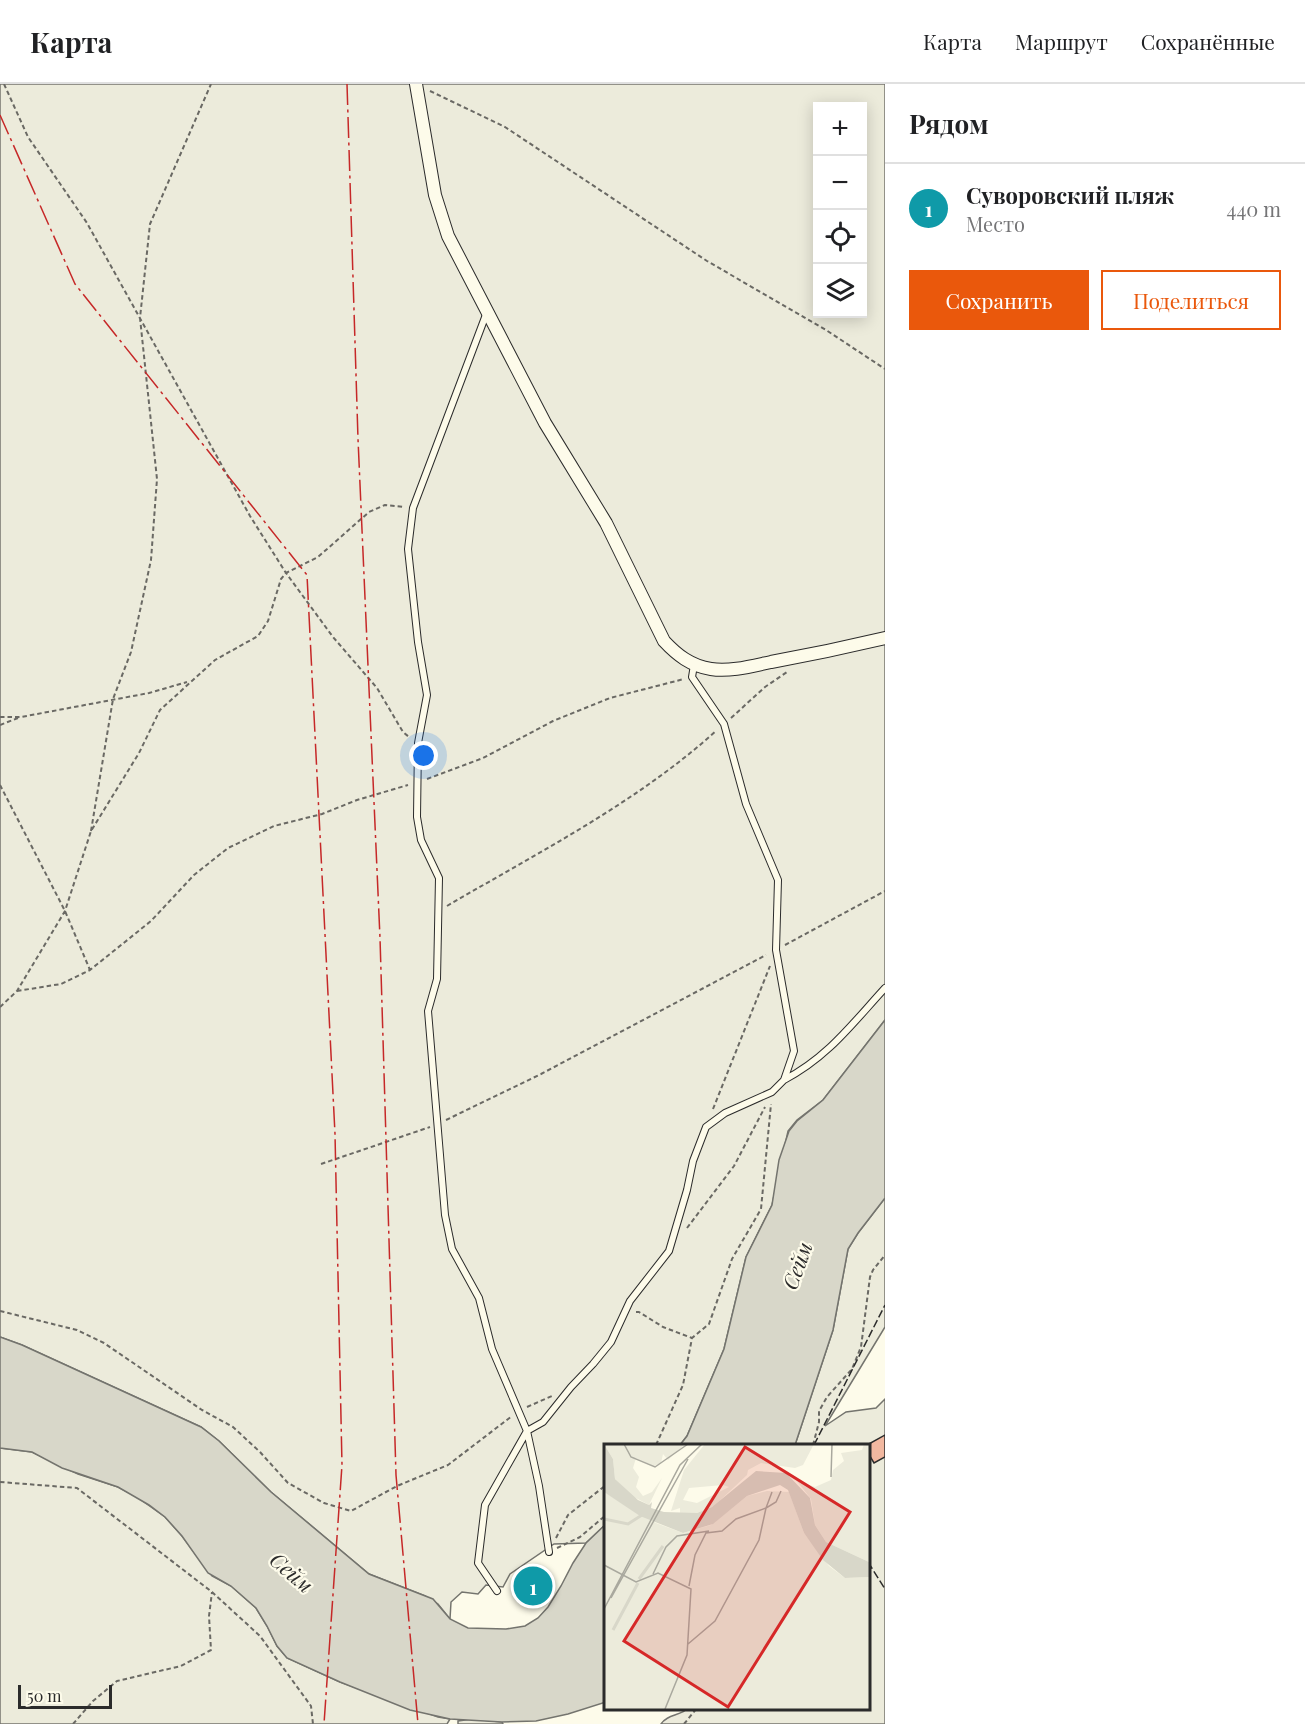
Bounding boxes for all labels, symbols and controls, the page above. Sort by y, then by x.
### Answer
text: Карта [30,23,112,60]
text: Карта [923,27,982,55]
text: Маршрут [1015,27,1108,55]
text: Сохранённые [1141,27,1275,55]
map controls [813,102,867,318]
button: + [813,102,867,156]
text: Рядом [909,106,988,141]
button: − [813,156,867,210]
text: Суворовский пляж [966,180,1174,210]
text: 1 [925,195,932,222]
text: 440 m [1227,195,1281,222]
button: locate [813,210,867,264]
text: Место [966,210,1025,237]
button: layers [813,264,867,318]
button: Сохранить [909,270,1089,330]
button: Поделиться [1101,270,1281,330]
your location [409,741,438,770]
water label: Сейм [775,1238,818,1293]
inset map [604,1444,870,1709]
water label: Сейм [265,1545,320,1598]
pin: 1 [514,1564,552,1608]
scale bar [18,1682,112,1710]
text: 50 m [27,1685,61,1706]

